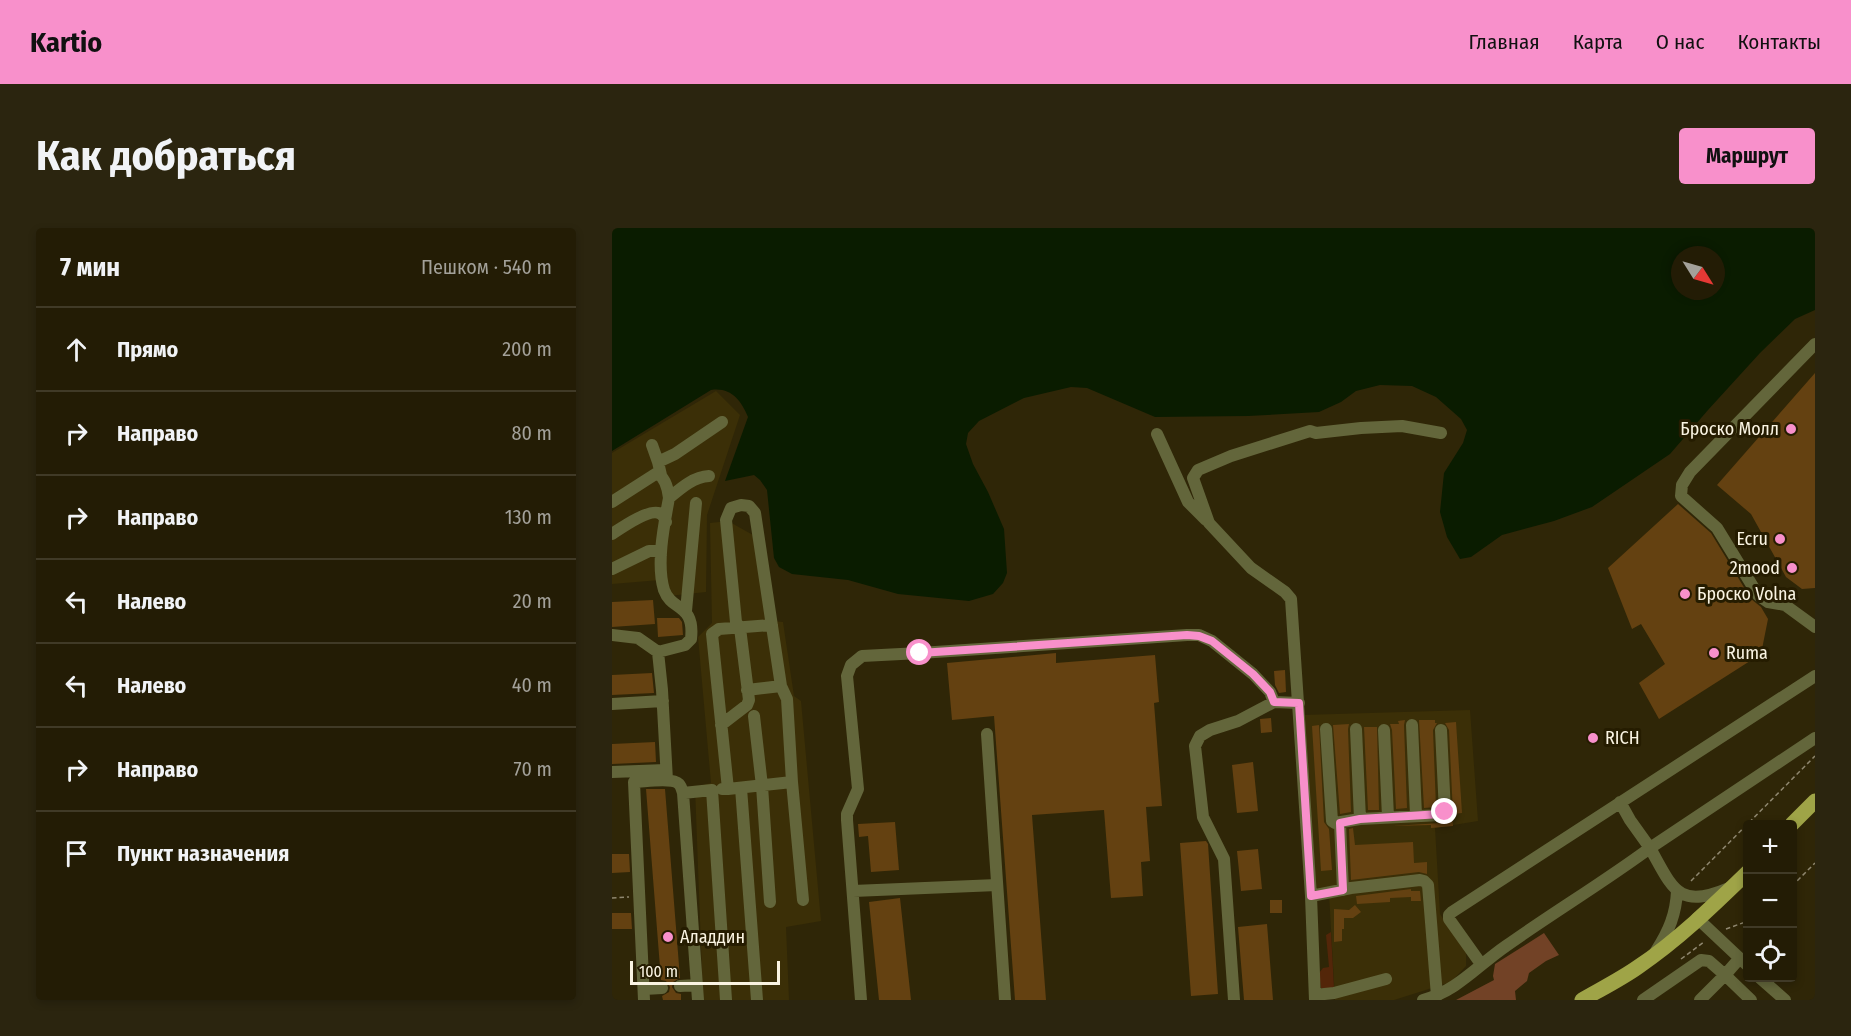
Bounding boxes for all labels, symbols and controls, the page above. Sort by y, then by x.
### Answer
text: Kartio [30,26,102,59]
text: Главная [1469,29,1540,55]
text: Карта [1573,29,1623,55]
text: О нас [1656,29,1704,55]
text: Контакты [1737,29,1821,55]
button: Маршрут [1679,128,1815,184]
text: Как добраться [36,131,296,181]
north arrow [1671,246,1725,300]
text: 7 мин [60,252,120,283]
text: Пешком · 540 m [421,255,552,279]
icon: ahead [60,333,93,366]
text: Прямо [117,336,178,363]
text: 200 m [502,337,552,361]
icon: right [60,417,93,450]
place label: Броско Молл [1680,418,1779,440]
text: Направо [117,420,198,447]
text: 80 m [512,421,552,445]
marker: Броско Молл [1784,422,1798,436]
icon: right [60,501,93,534]
text: Направо [117,504,198,531]
text: 130 m [505,505,552,529]
place label: Ecru [1737,528,1768,550]
marker: Ecru [1773,532,1787,546]
place label: 2mood [1730,557,1780,579]
marker: 2mood [1785,561,1799,575]
place label: Броско Volna [1697,583,1797,605]
icon: left [60,585,93,618]
marker: Броско Volna [1678,587,1692,601]
text: Налево [117,588,186,615]
text: 20 m [513,589,552,613]
route start [906,639,932,665]
place label: Ruma [1726,642,1768,664]
marker: Ruma [1707,646,1721,660]
icon: left [60,669,93,702]
text: Налево [117,672,186,699]
text: 40 m [512,673,552,697]
place label: RICH [1605,727,1640,749]
marker: RICH [1586,731,1600,745]
icon: right [60,753,93,786]
text: Направо [117,756,198,783]
text: 70 m [514,757,552,781]
route end [1431,798,1457,824]
map controls [1743,820,1797,982]
button: + [1743,820,1797,874]
icon: arrive [60,837,93,870]
text: Пункт назначения [117,840,289,867]
button: − [1743,874,1797,928]
place label: Аладдин [680,926,745,948]
button: locate [1743,928,1797,982]
marker: Аладдин [661,930,675,944]
scale bar [630,958,780,986]
text: 100 m [639,962,678,981]

